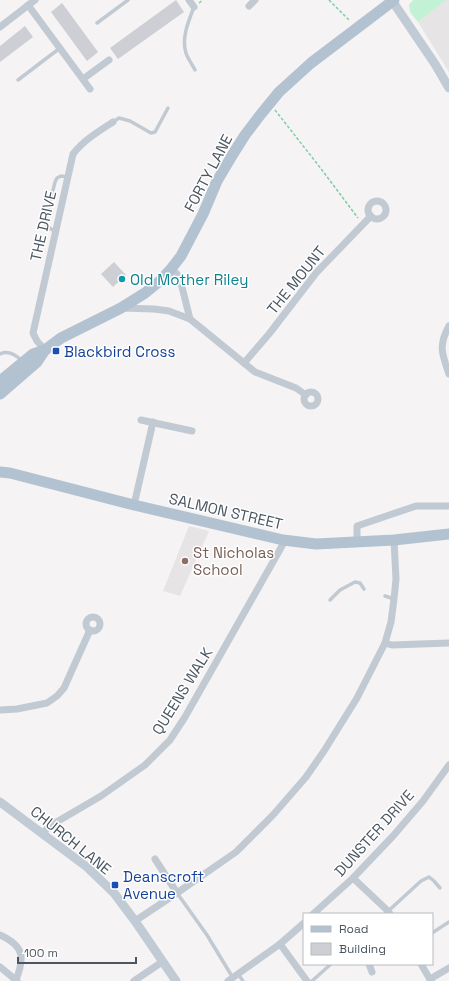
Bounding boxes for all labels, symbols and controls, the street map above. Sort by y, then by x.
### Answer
street label: FORTY LANE [180,131,236,215]
street label: THE DRIVE [26,189,60,263]
street label: THE MOUNT [263,242,330,318]
place label: Old Mother Riley [130,270,249,289]
marker: Old Mother Riley [117,274,127,284]
place label: Blackbird Cross [64,342,175,361]
marker: Blackbird Cross [51,346,61,356]
street label: SALMON STREET [167,489,285,533]
place label: St Nicholas School [193,543,274,579]
marker: St Nicholas School [180,556,190,566]
street label: QUEENS WALK [148,644,216,738]
street label: DUNSTER DRIVE [330,786,418,880]
street label: CHURCH LANE [27,802,115,878]
place label: Deanscroft Avenue [123,867,204,903]
marker: Deanscroft Avenue [110,880,120,890]
legend [303,913,433,965]
text: Road [339,921,368,937]
scale bar [18,939,136,965]
text: Building [339,941,386,957]
text: 100 m [24,945,58,961]

